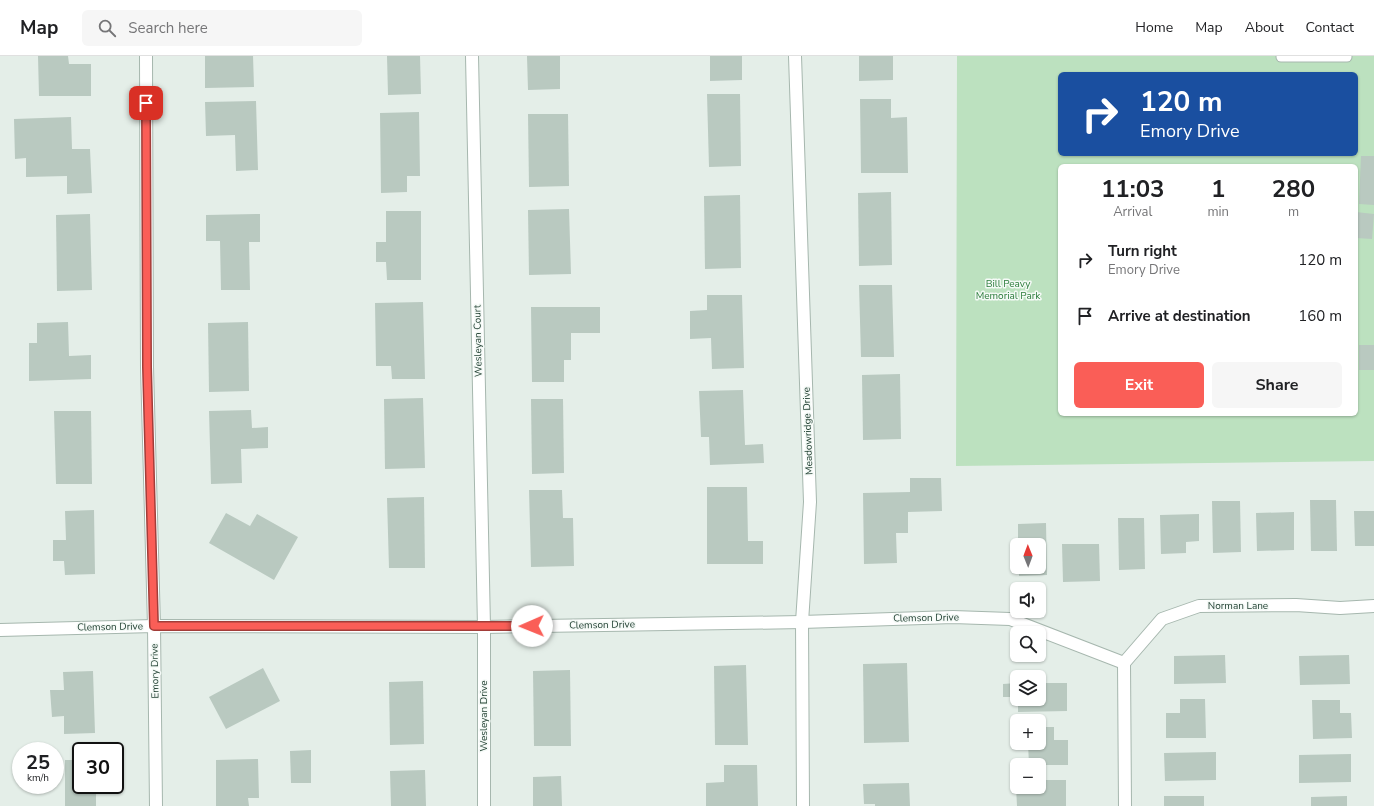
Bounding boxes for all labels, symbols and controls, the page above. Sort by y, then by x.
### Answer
search box [82,10,362,46]
text: Map [20,15,58,41]
icon: search [96,17,118,39]
text: Search here [128,18,208,38]
text: Home [1135,18,1173,37]
text: Map [1195,18,1223,37]
text: About [1245,18,1284,37]
text: Contact [1306,18,1354,37]
text: 120 m [1140,83,1223,121]
pin [129,86,163,120]
icon: right [1074,88,1126,140]
icon: arrive [135,92,157,114]
text: Emory Drive [1140,119,1239,143]
text: 11:03 [1101,173,1164,205]
text: 1 [1211,173,1225,205]
text: 280 [1272,173,1315,205]
text: Arrival [1113,203,1152,221]
text: min [1207,203,1229,221]
text: m [1288,203,1299,221]
text: Turn right [1108,241,1177,261]
icon: right [1074,249,1096,271]
text: 120 m [1298,250,1342,270]
text: Emory Drive [1108,261,1180,279]
park label: Bill Peavy Memorial Park [976,277,1041,303]
street label: Wesleyan Court [470,304,486,377]
icon: arrive [1074,305,1096,327]
text: Arrive at destination [1108,306,1251,326]
text: 160 m [1298,306,1342,326]
button: Exit [1074,362,1204,408]
button: Share [1212,362,1342,408]
street label: Meadowridge Drive [799,387,817,475]
north arrow [1010,538,1046,574]
map controls [1010,538,1046,794]
button: sound [1010,582,1046,618]
street label: Norman Lane [1208,599,1268,613]
position arrow [511,605,553,647]
street label: Clemson Drive [893,610,959,626]
street label: Clemson Drive [569,617,635,633]
street label: Clemson Drive [77,619,143,635]
button: search [1010,626,1046,662]
street label: Emory Drive [148,643,162,699]
button: layers [1010,670,1046,706]
street label: Wesleyan Drive [477,680,491,752]
button: + [1010,714,1046,750]
speed limit sign: 30 [72,742,124,794]
text: 25 [26,749,50,776]
button: − [1010,758,1046,794]
text: km/h [27,771,49,785]

